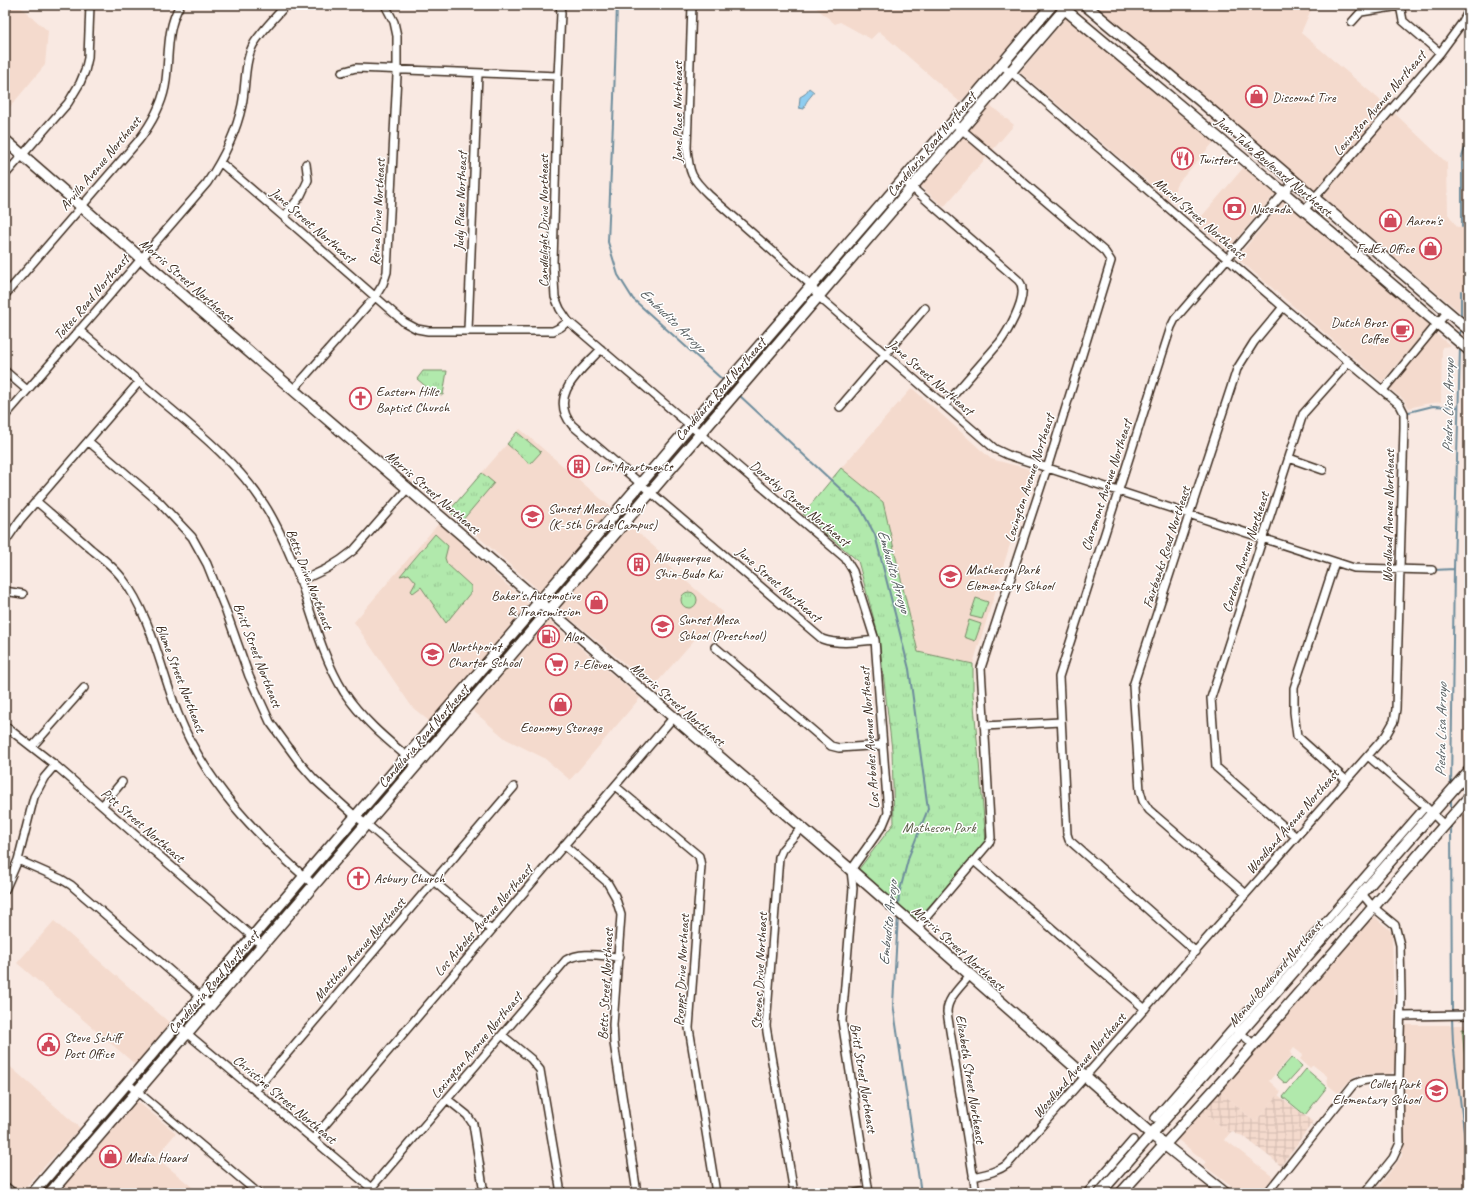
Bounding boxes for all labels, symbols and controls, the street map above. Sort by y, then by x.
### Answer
street label: Lexington Avenue Northeast [1329,46,1431,159]
street label: Jane Place Northeast [669,60,686,164]
shop icon: Discount Tire [1243,84,1269,110]
street label: Candelaria Road Northeast [883,87,981,200]
place label: Discount Tire [1272,89,1337,106]
street label: Arvilla Avenue Northeast [56,112,146,214]
street label: Juan Tabo Boulevard Northeast [1211,112,1336,221]
restaurant icon: Twisters [1169,146,1195,172]
street label: Judy Place Northeast [450,149,471,252]
place label: Twisters [1198,151,1238,168]
street label: Candlelight Drive Northeast [535,153,552,287]
street label: Reina Drive Northeast [366,157,389,266]
street label: Muriel Street Northeast [1150,174,1250,264]
street label: June Street Northeast [266,183,360,268]
bank icon: Nusenda [1222,195,1248,221]
place label: Nusenda [1250,200,1292,217]
shop icon: Aaron's [1377,207,1403,233]
place label: Aaron's [1406,212,1443,229]
street label: Morris Street Northeast [136,235,238,327]
shop icon: FedEx Office [1417,235,1443,261]
place label: FedEx Office [1356,240,1415,257]
street label: Toltec Road Northeast [50,250,134,343]
water label: Embudito Arroyo [636,284,712,359]
place label: Dutch Bros. Coffee [1331,314,1389,347]
cafe icon: Dutch Bros. Coffee [1390,317,1416,343]
street label: Candelaria Road Northeast [671,333,771,444]
street label: Jane Street Northeast [884,335,979,421]
water label: Piedra Lisa Arroyo [1438,356,1459,453]
place label: Eastern Hills Baptist Church [376,383,450,416]
church icon: Eastern Hills Baptist Church [347,386,373,412]
street label: Lexington Avenue Northeast [1001,410,1059,544]
street label: Claremont Avenue Northeast [1077,415,1136,553]
street label: Morris Street Northeast [382,447,484,539]
street label: Woodland Avenue Northeast [1379,448,1398,583]
building icon: Lori Apartments [565,453,591,479]
street label: Dorothy Street Northeast [746,457,855,552]
place label: Lori Apartments [594,458,674,475]
street label: Fairbanks Road Northeast [1139,483,1195,610]
street label: Cordova Avenue Northeast [1218,489,1273,614]
place label: Sunset Mesa School (K-5th Grade Campus) [548,500,659,533]
school or university icon: Sunset Mesa School (K-5th Grade Campus) [519,503,545,529]
street label: Betts Drive Northeast [283,527,337,633]
water label: Embudito Arroyo [873,528,915,617]
street label: June Street Northeast [732,542,826,627]
place label: Albuquerque Shin-Budo Kai [654,549,725,582]
building icon: Albuquerque Shin-Budo Kai [626,552,652,578]
place label: Matheson Park Elementary School [966,561,1056,594]
school or university icon: Matheson Park Elementary School [937,564,963,590]
place label: Baker's Automotive & Transmission [491,587,581,620]
shop icon: Baker's Automotive & Transmission [583,590,609,616]
street label: Britt Street Northeast [230,601,286,711]
place label: Sunset Mesa School (Preschool) [678,611,767,644]
school or university icon: Sunset Mesa School (Preschool) [650,614,676,640]
street label: Blume Street Northeast [152,622,209,736]
fuel station icon: Alon [535,623,561,649]
place label: Alon [564,628,585,645]
place label: Northpoint Charter School [448,638,523,671]
school or university icon: Northpoint Charter School [420,641,446,667]
supermarket icon: 7-Eleven [543,651,569,677]
place label: 7-Eleven [572,656,613,673]
street label: Morris Street Northeast [627,659,729,751]
street label: Los Arboles Avenue Northeast [856,664,883,809]
street label: Candelaria Road Northeast [374,680,474,791]
water label: Piedra Lisa Arroyo [1431,680,1452,777]
shop icon: Economy Storage [548,692,574,718]
place label: Economy Storage [520,719,603,736]
street label: Woodland Avenue Northeast [1242,764,1343,877]
street label: Pitt Street Northeast [98,785,189,867]
park label: Matheson Park [902,819,977,836]
street label: Los Arboles Avenue Northeast [430,859,538,980]
church icon: Asbury Church [345,865,371,891]
place label: Asbury Church [374,870,445,887]
water label: Embudito Arroyo [875,877,903,966]
street label: Matthew Avenue Northeast [310,893,410,1005]
street label: Morris Street Northeast [909,902,1010,995]
street label: Stevens Drive Northeast [748,911,771,1030]
street label: Propps Drive Northeast [670,912,693,1026]
street label: Menaul Boulevard Northeast [1224,915,1327,1030]
street label: Candelaria Road Northeast [164,926,264,1037]
street label: Betts Street Northeast [594,926,617,1040]
street label: Lexington Avenue Northeast [427,987,527,1102]
street label: Woodland Avenue Northeast [1029,1008,1130,1121]
street label: Elizabeth Street Northeast [952,1014,989,1146]
street label: Britt Street Northeast [846,1022,881,1135]
place label: Steve Schiff Post Office [64,1029,124,1062]
public building icon: Steve Schiff Post Office [36,1032,62,1058]
street label: Christine Street Northeast [230,1051,341,1148]
place label: Collet Park Elementary School [1333,1075,1423,1108]
school or university icon: Collet Park Elementary School [1423,1078,1449,1104]
shop icon: Media Hoard [97,1144,123,1170]
place label: Media Hoard [126,1149,189,1166]

